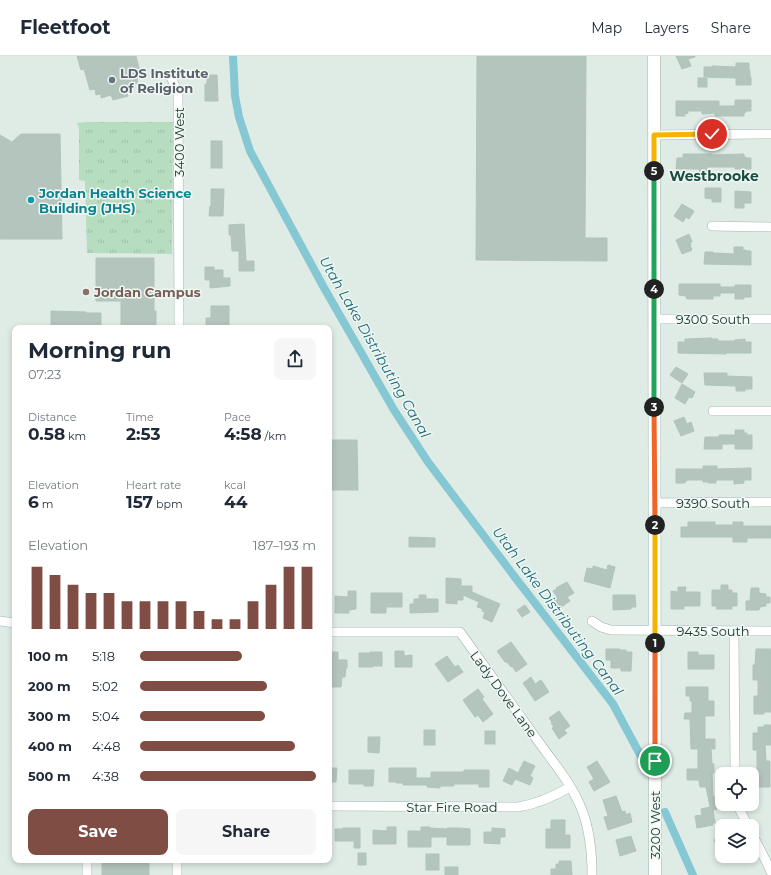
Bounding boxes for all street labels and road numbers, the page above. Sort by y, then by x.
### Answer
street label: 3400 West [171,107,187,177]
street label: 9300 South [676,311,750,327]
street label: 9390 South [676,495,750,511]
street label: 9435 South [676,623,750,639]
street label: Lady Dove Lane [467,648,541,741]
street label: 3200 West [647,791,663,859]
street label: Star Fire Road [406,799,498,815]

